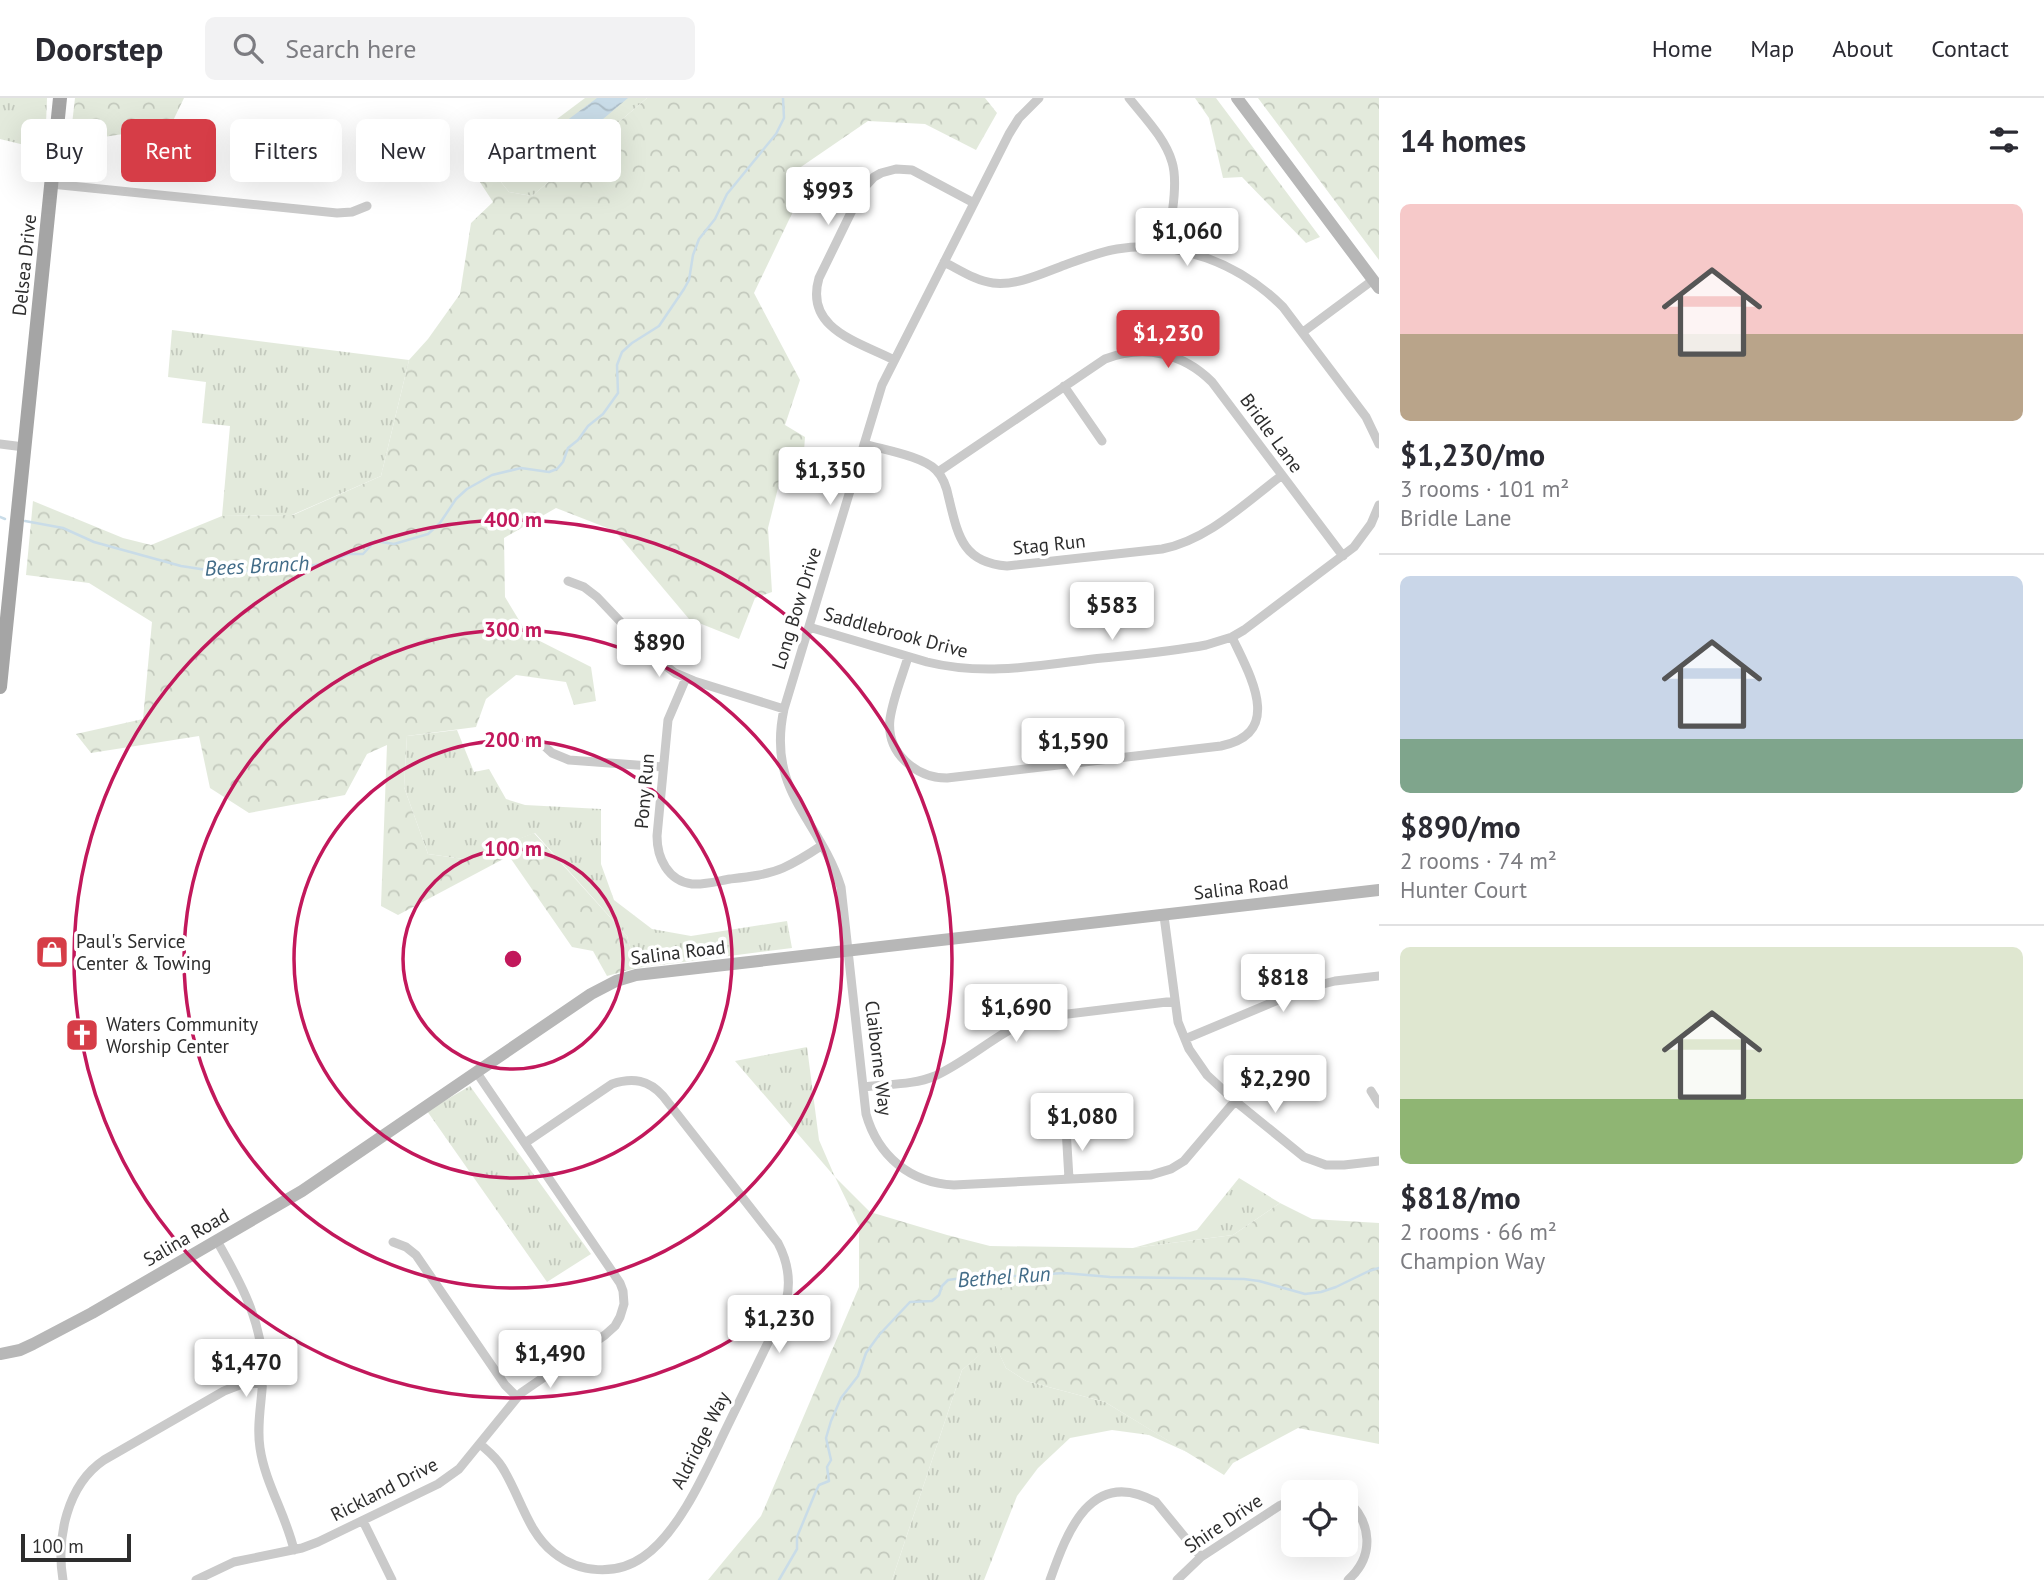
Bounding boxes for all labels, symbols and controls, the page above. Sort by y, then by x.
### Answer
search box [205,17,695,80]
text: Doorstep [35,27,163,70]
icon: search [229,29,267,67]
text: Search here [285,32,416,65]
text: Home [1652,33,1712,64]
text: Map [1750,33,1794,64]
text: About [1832,33,1893,64]
text: Contact [1931,33,2009,64]
chip: Buy [21,119,107,182]
chip: Rent [121,119,216,182]
chip: Filters [230,119,342,182]
chip: New [356,119,450,182]
chip: Apartment [464,119,621,182]
text: 14 homes [1400,121,1526,160]
icon: filters [1985,121,2023,159]
pin: $993 [787,167,869,227]
text: $993 [802,175,854,204]
pin: $1,060 [1130,208,1244,268]
street label: Delsea Drive [7,213,41,317]
text: $1,060 [1151,216,1223,245]
icon: home [1649,249,1775,375]
pin: $1,230 [1111,310,1225,370]
text: $1,230 [1132,318,1204,347]
street label: Bridle Lane [1235,389,1309,477]
text: $1,230/mo [1400,435,1545,474]
pin: $1,350 [773,448,887,507]
text: $1,350 [794,455,866,484]
text: 3 rooms · 101 m² [1400,474,1569,503]
text: Bridle Lane [1400,503,1511,532]
text: 400 m [484,506,542,533]
street label: Stag Run [1011,528,1087,560]
street label: Long Bow Drive [766,544,826,672]
water label: Bees Branch [204,549,310,582]
pin: $583 [1071,582,1153,642]
text: $583 [1086,590,1138,619]
street label: Saddlebrook Drive [821,601,971,663]
text: 300 m [484,616,542,643]
pin: $890 [618,620,700,679]
icon: home [1649,621,1775,747]
text: $890 [633,627,685,656]
pin: $1,590 [1016,718,1130,778]
text: 200 m [484,726,542,753]
text: $1,590 [1037,726,1109,755]
street label: Pony Run [629,752,659,830]
text: $890/mo [1400,807,1521,846]
text: 100 m [484,835,542,862]
text: 2 rooms · 74 m² [1400,846,1557,875]
street label: Salina Road [1192,869,1290,905]
text: Hunter Court [1400,875,1527,904]
place label: Paul's Service Center & Towing [76,929,211,975]
shop icon: Paul's Service Center & Towing [33,933,71,971]
street label: Salina Road [629,934,727,970]
centre of rings [501,947,525,971]
pin: $818 [1242,954,1324,1014]
text: $818 [1257,962,1309,991]
pin: $1,690 [959,984,1073,1044]
text: $1,690 [980,992,1052,1021]
icon: home [1649,992,1775,1118]
street label: Claiborne Way [860,999,898,1117]
place label: Waters Community Worship Center [106,1012,258,1058]
church icon: Waters Community Worship Center [63,1016,101,1054]
pin: $2,290 [1218,1056,1332,1115]
text: $2,290 [1239,1063,1311,1092]
pin: $1,080 [1025,1094,1139,1153]
text: $1,080 [1046,1101,1118,1130]
text: $818/mo [1400,1178,1521,1217]
street label: Salina Road [139,1203,233,1271]
text: 2 rooms · 66 m² [1400,1217,1557,1246]
text: Champion Way [1400,1246,1545,1275]
water label: Bethel Run [956,1260,1051,1293]
pin: $1,230 [722,1296,836,1355]
text: $1,230 [743,1303,815,1332]
pin: $1,490 [493,1330,607,1390]
text: $1,490 [514,1338,586,1367]
pin: $1,470 [189,1340,303,1399]
text: $1,470 [210,1347,282,1376]
street label: Aldridge Way [665,1387,735,1493]
street label: Rickland Drive [326,1452,442,1526]
map controls [1281,1480,1358,1557]
button: locate [1281,1480,1358,1557]
street label: Shire Drive [1179,1488,1267,1558]
scale bar [21,1531,131,1563]
text: 100 m [32,1534,84,1558]

